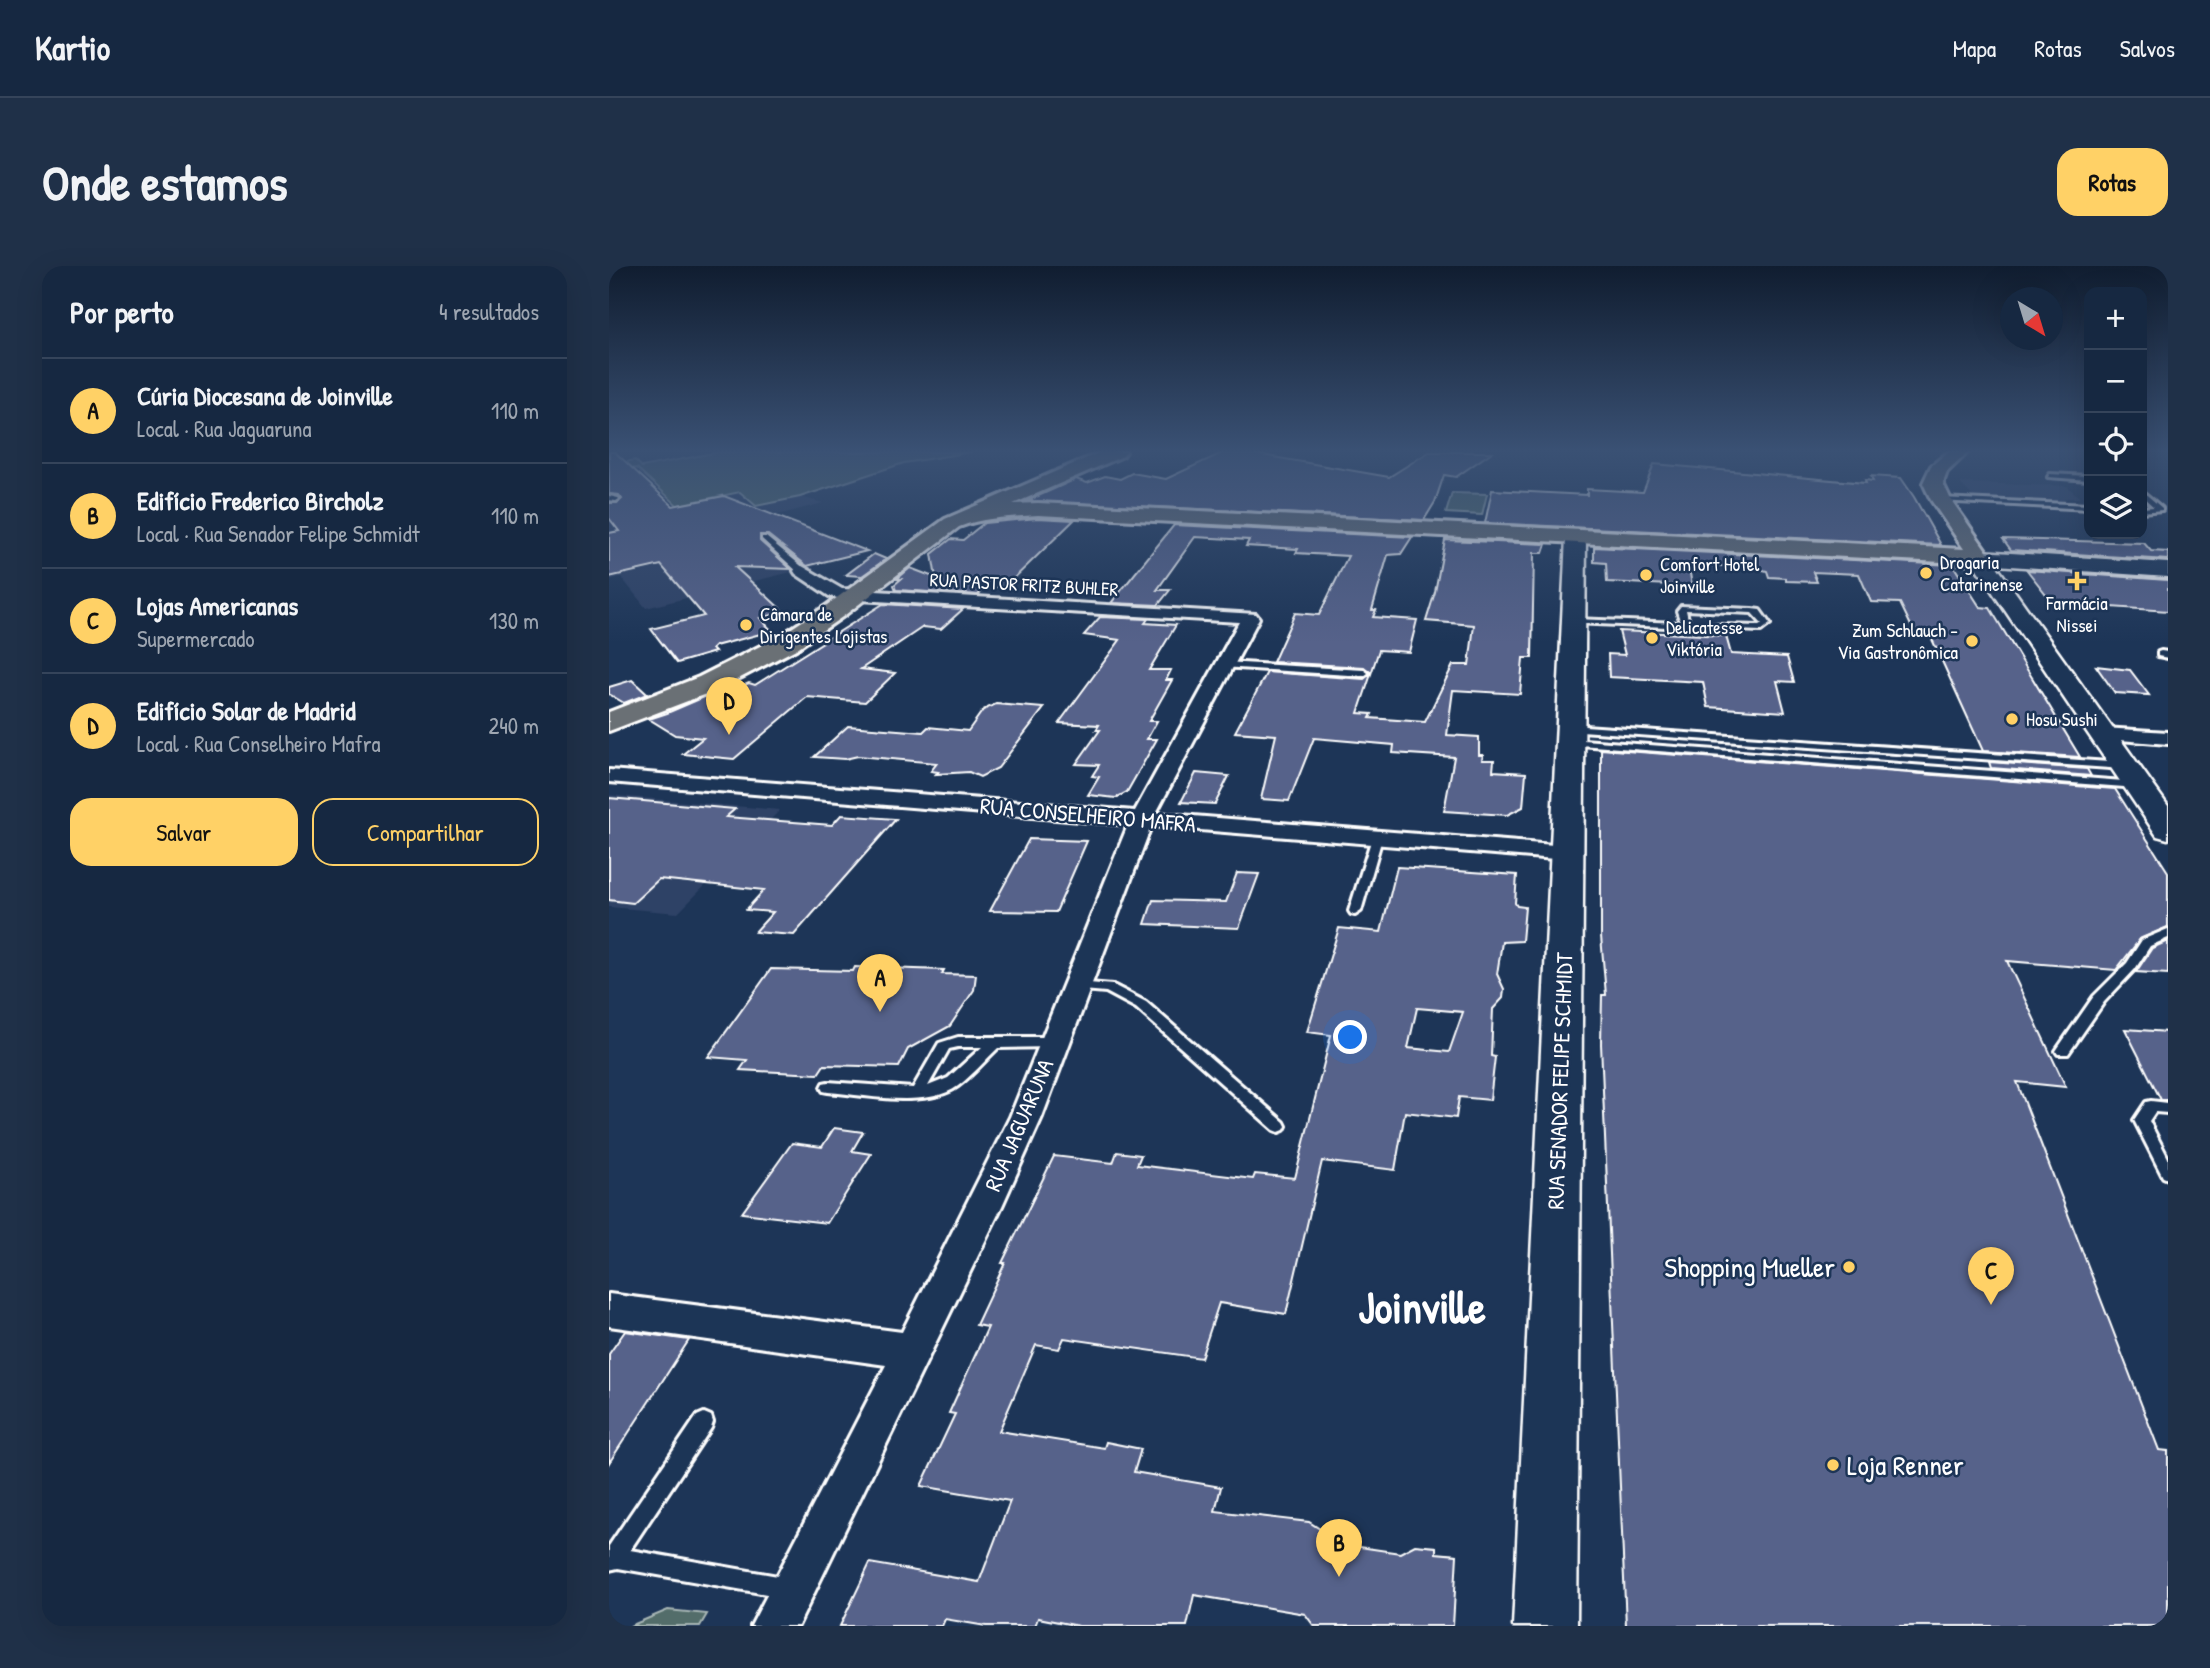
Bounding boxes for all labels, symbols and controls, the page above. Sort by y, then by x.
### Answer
text: Kartio [35,26,110,70]
text: Mapa [1953,32,1996,64]
text: Rotas [2034,32,2082,64]
text: Salvos [2120,32,2175,64]
button: Rotas [2057,148,2168,216]
text: Onde estamos [42,149,288,215]
north arrow [2000,287,2063,350]
map controls [2084,287,2147,539]
button: + [2084,287,2147,350]
text: Por perto [70,292,174,332]
text: 4 resultados [439,296,539,327]
button: − [2084,350,2147,413]
text: Cúria Diocesana de Joinville [137,378,393,413]
text: A [87,395,99,426]
text: 110 m [491,395,539,426]
text: Local · Rua Jaguaruna [137,413,311,444]
button: locate [2084,413,2147,476]
button: layers [2084,476,2147,539]
text: Edifício Frederico Bircholz [137,483,384,518]
text: B [87,500,99,531]
text: 110 m [491,500,539,531]
text: Local · Rua Senador Felipe Schmidt [137,518,420,549]
place label: Drogaria Catarinense [1940,549,2023,597]
place label: Comfort Hotel Joinville [1660,551,1760,599]
marker: Drogaria Catarinense [1918,565,1934,581]
street label: RUA PASTOR FRITZ BUHLER [929,566,1119,602]
marker: Comfort Hotel Joinville [1638,567,1654,583]
marker: Farmácia Nissei [2069,573,2085,589]
text: Lojas Americanas [137,588,298,623]
place label: Farmácia Nissei [2045,590,2108,638]
place label: Câmara de Dirigentes Lojistas [760,601,887,649]
text: C [87,605,99,636]
text: 130 m [489,605,539,636]
place label: Delicatesse Viktória [1666,614,1743,662]
marker: Câmara de Dirigentes Lojistas [738,617,754,633]
place label: Zum Schlauch - Via Gastronômica [1838,617,1959,665]
text: Supermercado [137,623,254,654]
marker: Delicatesse Viktória [1644,630,1660,646]
marker: Zum Schlauch - Via Gastronômica [1964,633,1980,649]
pin: D [706,677,752,735]
text: Edifício Solar de Madrid [137,693,356,728]
place label: Hosu Sushi [2026,706,2098,732]
text: D [88,710,98,741]
text: 240 m [488,710,539,741]
marker: Hosu Sushi [2004,711,2020,727]
text: Local · Rua Conselheiro Mafra [137,728,381,759]
street label: RUA CONSELHEIRO MAFRA [979,790,1197,839]
button: Salvar [70,798,298,866]
button: Compartilhar [312,798,539,866]
street label: RUA SENADOR FELIPE SCHMIDT [1540,952,1579,1210]
pin: A [857,954,903,1012]
your location [1333,1020,1367,1054]
street label: RUA JAGUARUNA [977,1054,1060,1196]
pin: C [1968,1247,2014,1305]
place label: Shopping Mueller [1664,1248,1835,1286]
marker: Shopping Mueller [1841,1259,1857,1275]
district label: Joinville [1358,1277,1486,1337]
place label: Loja Renner [1847,1446,1964,1484]
marker: Loja Renner [1825,1457,1841,1473]
pin: B [1316,1519,1362,1577]

